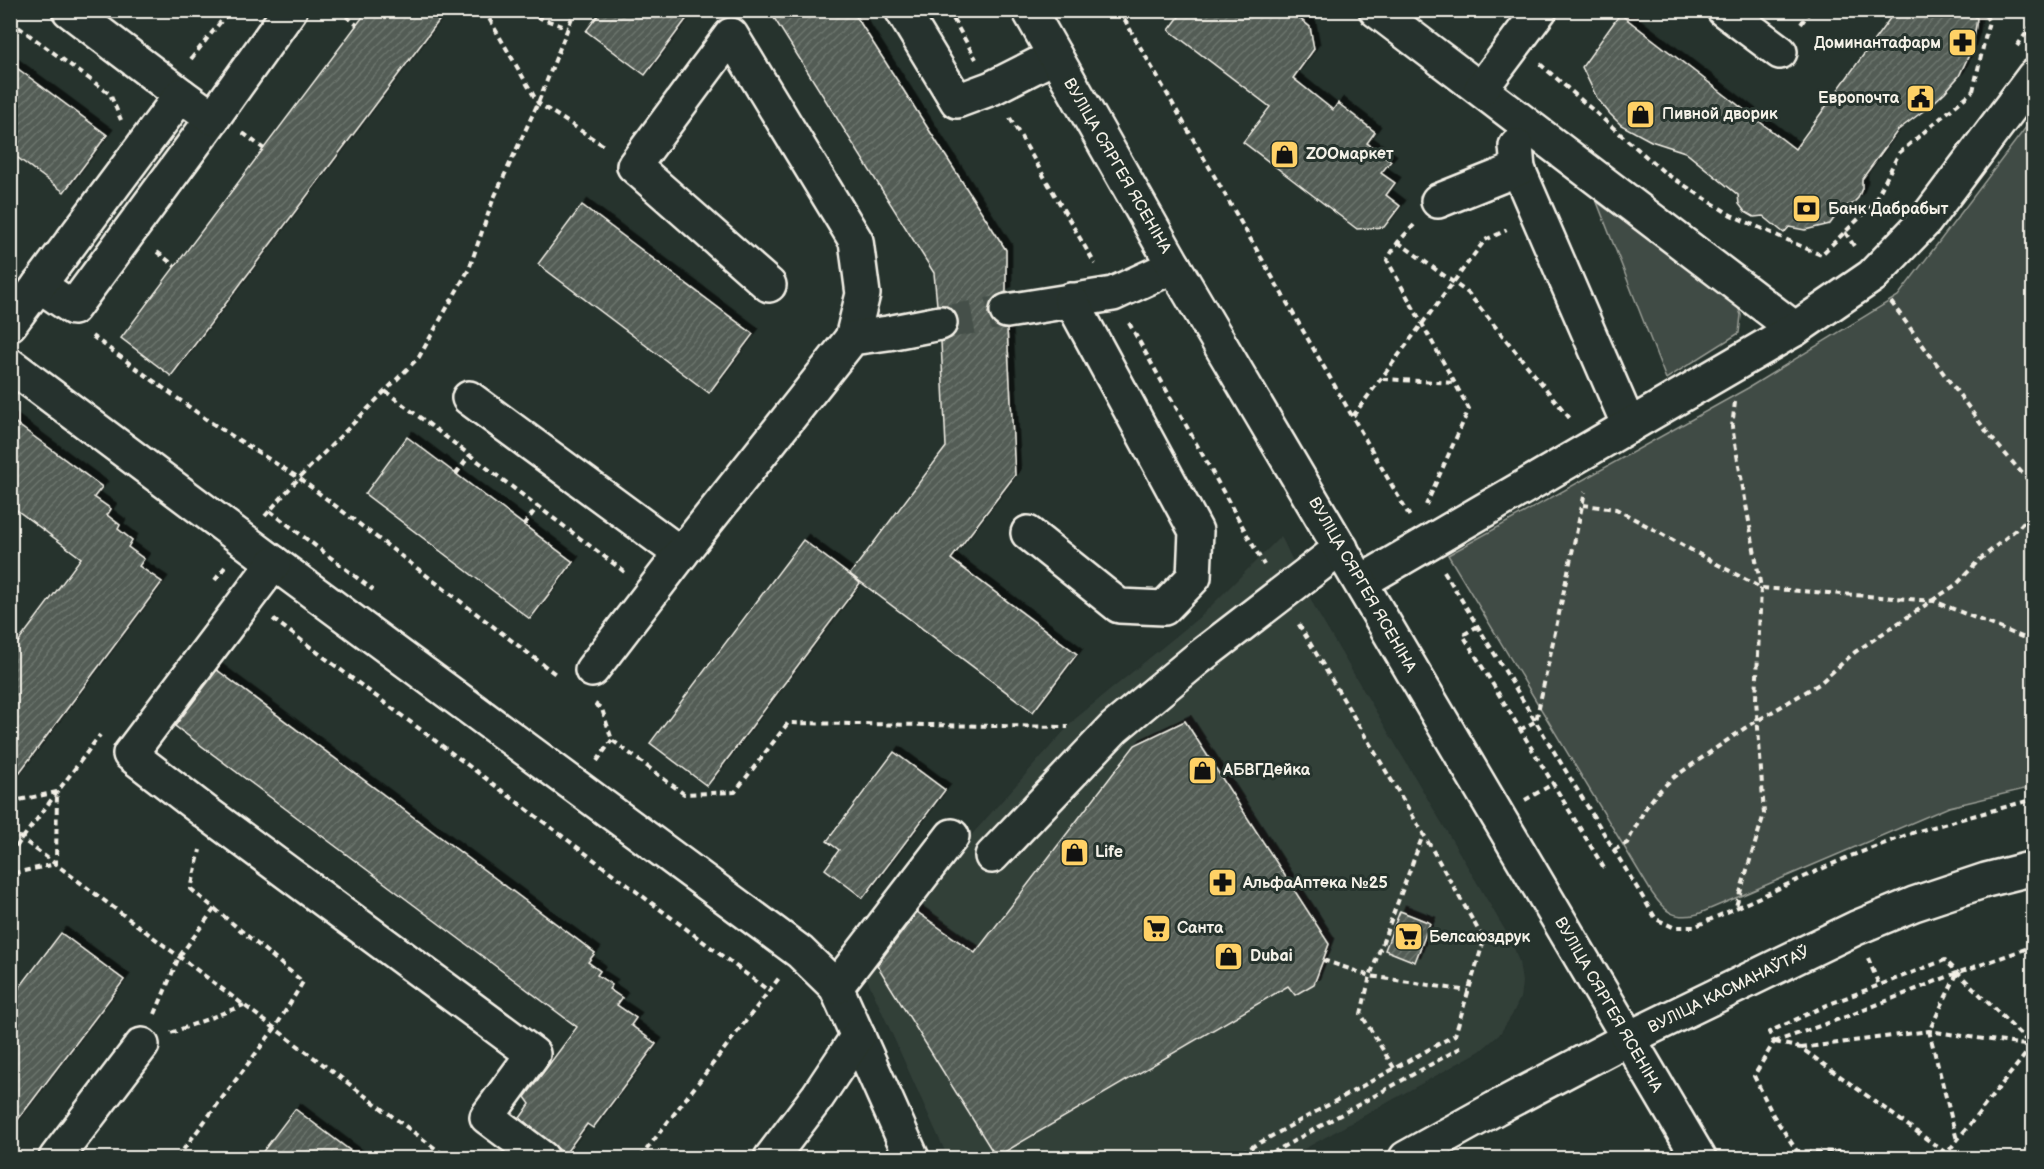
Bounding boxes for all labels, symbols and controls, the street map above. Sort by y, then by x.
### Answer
pharmacy icon: Доминантафарм [1946,27,1978,59]
place label: Доминантафарм [1814,34,1941,53]
street label: ВУЛІЦА СЯРГЕЯ ЯСЕНІНА [1059,75,1175,257]
public building icon: Европочта [1904,82,1936,114]
place label: Европочта [1818,89,1900,108]
shop icon: Пивной дворик [1625,98,1657,130]
place label: Пивной дворик [1662,105,1778,124]
shop icon: ZOOмаркет [1269,138,1301,170]
place label: ZOOмаркет [1306,145,1394,164]
bank icon: Банк Дабрабыт [1791,193,1823,225]
place label: Банк Дабрабыт [1828,200,1949,219]
street label: ВУЛІЦА СЯРГЕЯ ЯСЕНІНА [1304,494,1420,676]
shop icon: АБВГДейка [1186,754,1218,786]
place label: АБВГДейка [1222,761,1311,780]
shop icon: Life [1058,836,1090,868]
place label: Life [1095,843,1123,862]
pharmacy icon: АльфаАптека №25 [1206,867,1238,899]
place label: АльфаАптека №25 [1242,874,1388,893]
supermarket icon: Санта [1140,912,1172,944]
street label: ВУЛІЦА СЯРГЕЯ ЯСЕНІНА [1550,914,1666,1096]
place label: Санта [1177,919,1224,938]
supermarket icon: Белсаюздрук [1392,921,1424,953]
place label: Белсаюздрук [1429,928,1531,947]
shop icon: Dubai [1213,940,1245,972]
street label: ВУЛІЦА КАСМАНАЎТАЎ [1645,942,1813,1037]
place label: Dubai [1250,947,1293,966]

